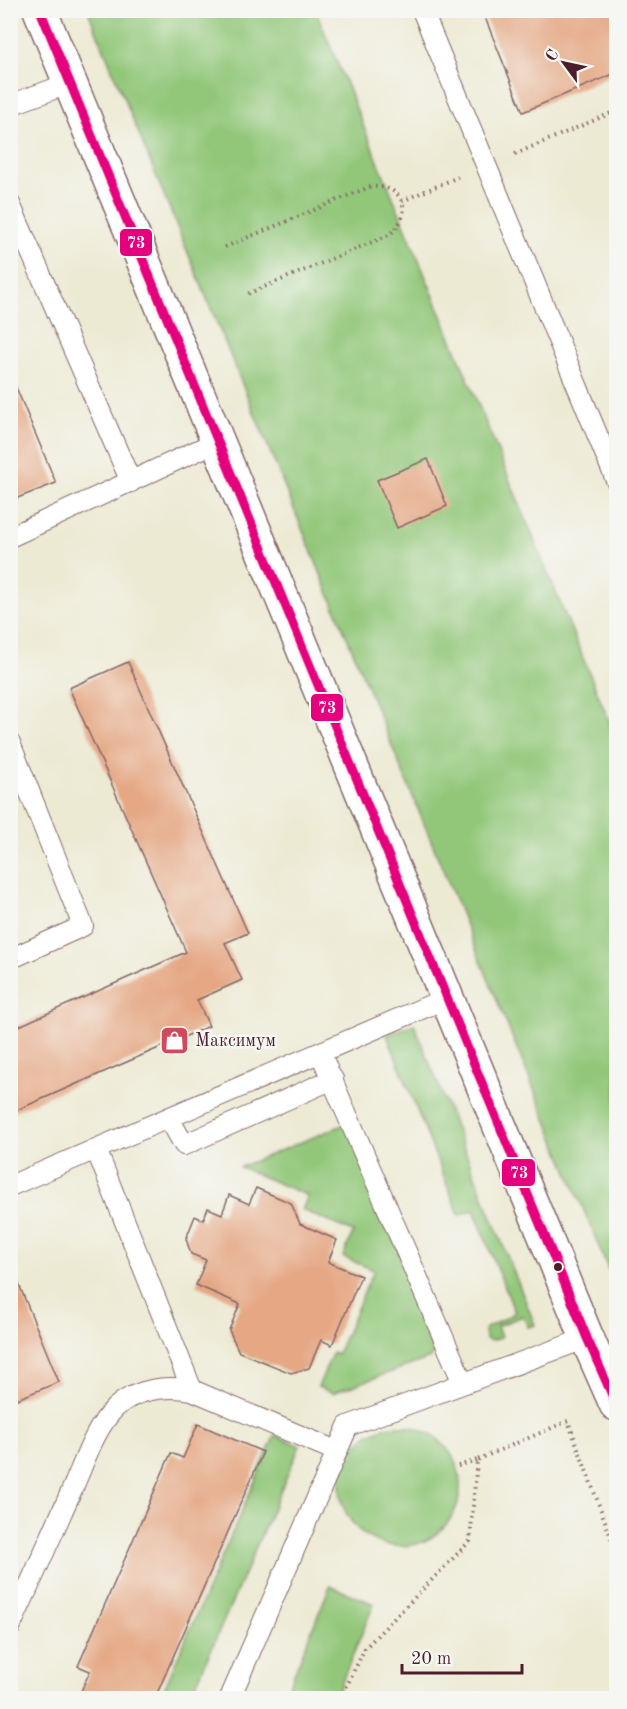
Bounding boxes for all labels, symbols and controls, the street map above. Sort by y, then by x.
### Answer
north arrow [534,33,594,93]
text: С [544,47,563,65]
line badge: 73 [119,228,153,257]
text: 73 [127,236,145,252]
line badge: 73 [310,693,344,722]
text: 73 [318,701,336,717]
shop icon: Максимум [158,1025,190,1057]
place label: Максимум [195,1032,276,1050]
line badge: 73 [501,1158,536,1187]
text: 73 [510,1166,528,1182]
unlabelled marker [552,1261,564,1273]
scale bar [402,1637,522,1675]
text: 20 m [411,1650,451,1668]

